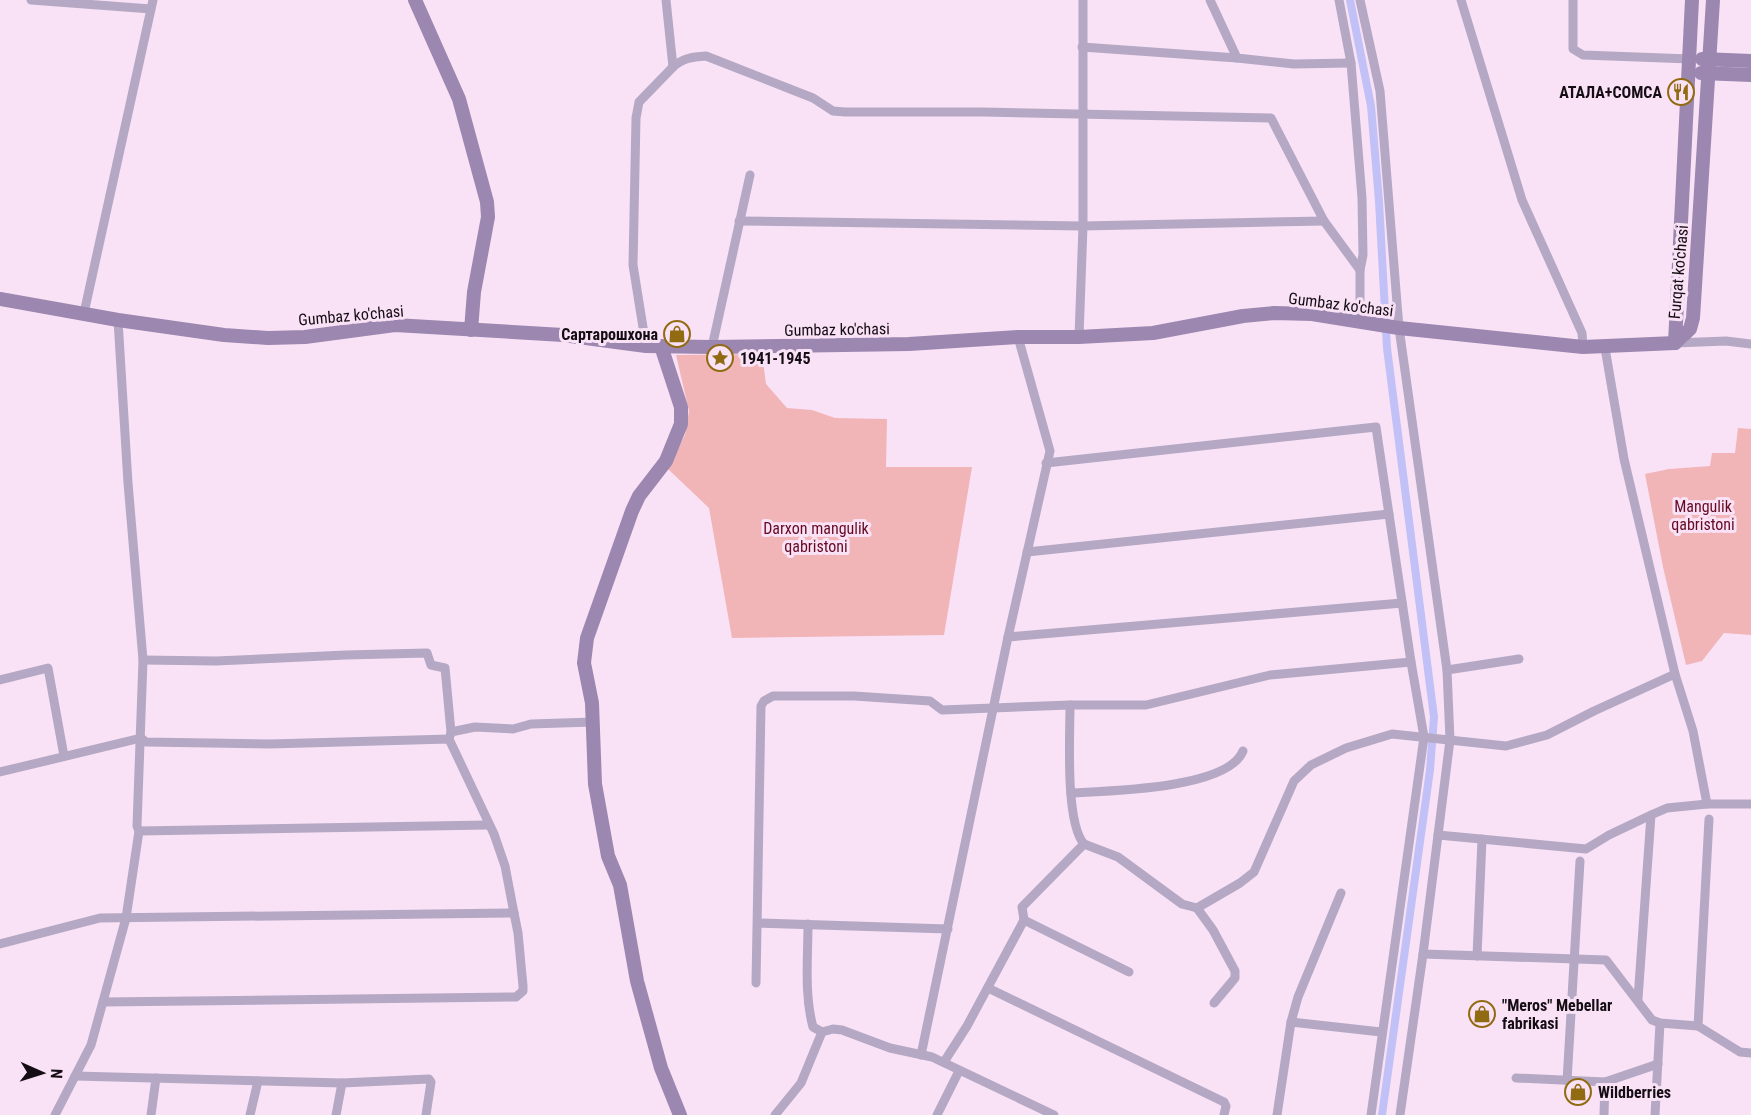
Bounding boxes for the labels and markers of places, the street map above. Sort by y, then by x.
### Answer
restaurant icon: АТАЛА+СОМСА [1666,77,1696,107]
place label: АТАЛА+СОМСА [1559,83,1662,102]
shop icon: Сартарошхона [662,319,692,349]
place label: Сартарошхона [561,325,658,344]
place icon: 1941-1945 [705,343,735,373]
place label: 1941-1945 [740,349,810,368]
place label: "Meros" Mebellar fabrikasi [1502,996,1612,1033]
shop icon: "Meros" Mebellar fabrikasi [1467,999,1497,1029]
shop icon: Wildberries [1563,1077,1593,1107]
place label: Wildberries [1598,1083,1671,1102]

